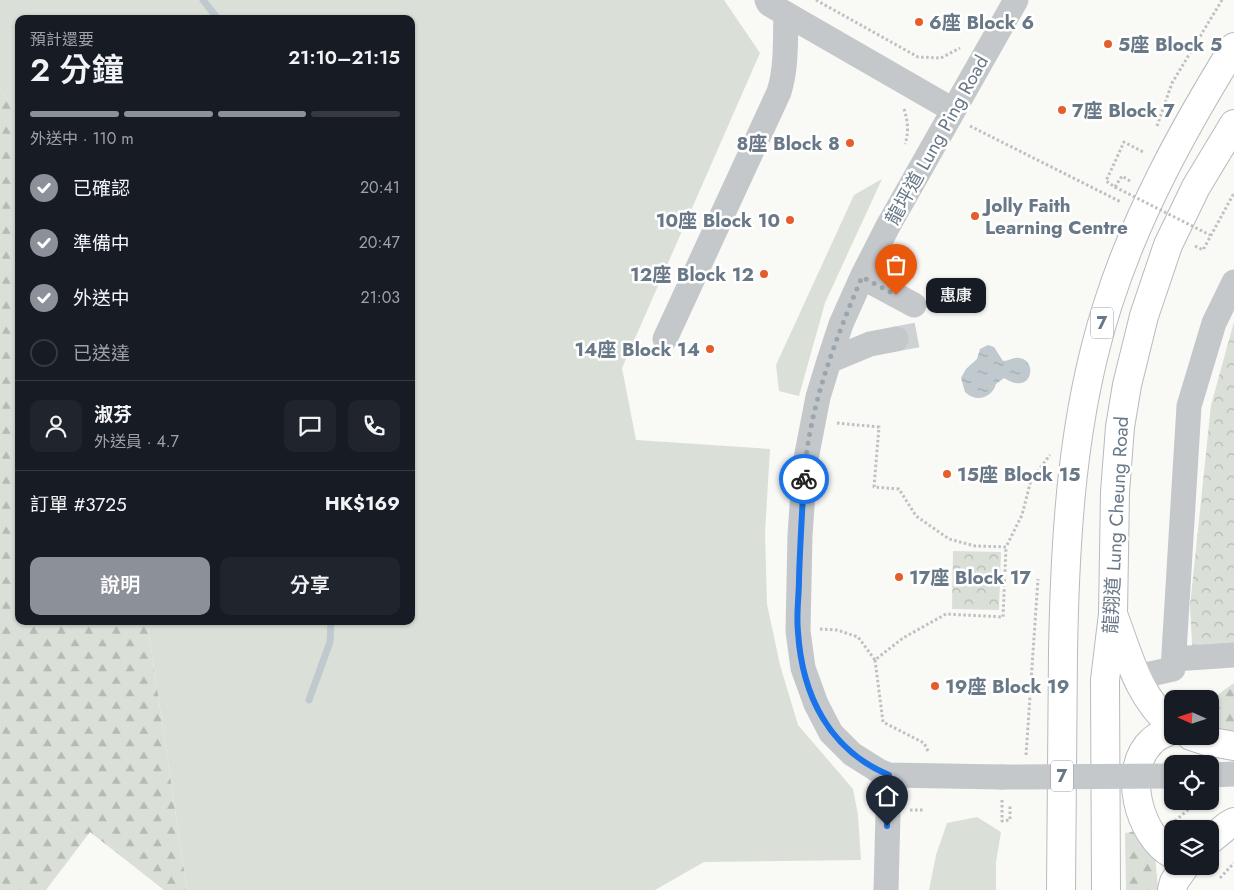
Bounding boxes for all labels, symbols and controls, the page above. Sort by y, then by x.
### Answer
place label: 6座 Block 6 [929,9,1034,36]
marker: 6座 Block 6 [913,16,925,28]
text: 預計還要 [30,28,94,51]
place label: 5座 Block 5 [1118,31,1222,58]
marker: 5座 Block 5 [1102,38,1114,50]
text: 21:10–21:15 [288,44,400,71]
text: 2 分鐘 [30,47,124,93]
street label: 龍坪道 Lung Ping Road [879,50,995,230]
place label: 7座 Block 7 [1072,97,1175,124]
marker: 7座 Block 7 [1056,104,1068,116]
text: 外送中 · 110 m [30,127,134,150]
place label: 8座 Block 8 [736,130,840,157]
marker: 8座 Block 8 [844,137,856,149]
icon: check [30,174,58,202]
text: 已確認 [73,175,130,202]
text: 20:41 [360,176,400,199]
place label: Jolly Faith Learning Centre [981,192,1128,241]
place label: 10座 Block 10 [656,207,780,234]
marker: Jolly Faith Learning Centre [969,210,981,222]
marker: 10座 Block 10 [784,214,796,226]
icon: check [30,229,58,257]
text: 準備中 [73,230,130,257]
text: 20:47 [359,231,400,254]
pin [875,244,917,295]
icon: bag [882,251,910,279]
place label: 12座 Block 12 [630,261,754,288]
marker: 12座 Block 12 [758,268,770,280]
callout: 惠康 [926,278,986,312]
icon: check [30,284,58,312]
text: 惠康 [940,284,972,307]
text: 外送中 [73,285,130,312]
text: 21:03 [361,286,400,309]
road number: 7 [1091,307,1113,338]
place label: 14座 Block 14 [574,336,700,363]
text: 已送達 [73,340,130,367]
marker: 14座 Block 14 [704,343,716,355]
button: person [30,400,82,452]
button: chat [284,400,336,452]
button: phone [348,400,400,452]
text: 淑芬 [94,401,132,428]
street label: 龍翔道 Lung Cheung Road [1097,416,1135,634]
text: 外送員 · 4.7 [94,430,179,453]
courier [779,454,829,504]
place label: 15座 Block 15 [957,461,1081,488]
icon: bike [790,465,818,493]
marker: 15座 Block 15 [941,468,953,480]
text: HK$169 [325,490,400,517]
text: 訂單 #3725 [30,491,127,518]
button: 說明 [30,557,210,615]
button: 分享 [220,557,400,615]
place label: 17座 Block 17 [909,564,1032,591]
marker: 17座 Block 17 [893,571,905,583]
place label: 19座 Block 19 [945,673,1069,700]
marker: 19座 Block 19 [929,680,941,692]
north arrow [1164,690,1219,745]
map controls [1164,690,1219,875]
button: locate [1164,755,1219,810]
road number: 7 [1051,760,1073,791]
pin [866,775,908,826]
icon: home [873,782,901,810]
button: layers [1164,820,1219,875]

